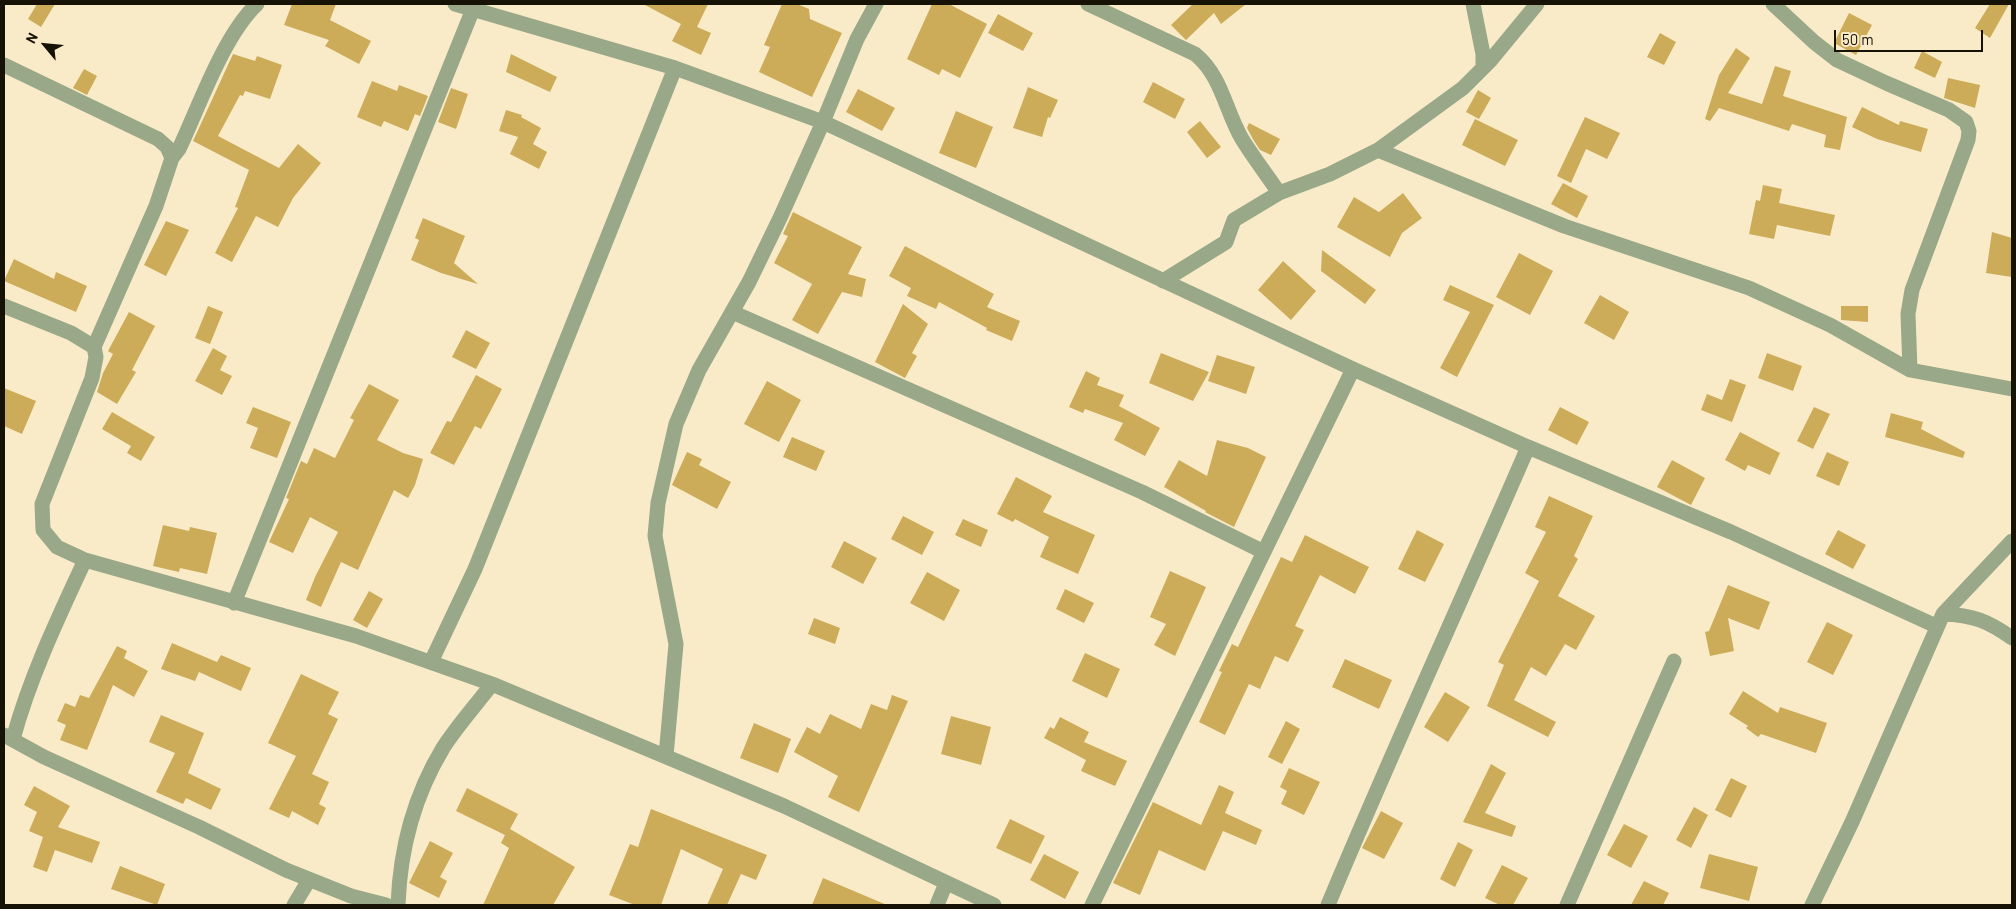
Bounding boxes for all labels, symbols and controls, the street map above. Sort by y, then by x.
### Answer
north arrow [20,20,70,70]
scale bar [1836,20,1985,52]
text: N [22,30,41,46]
text: 50 m [1842,30,1874,48]

